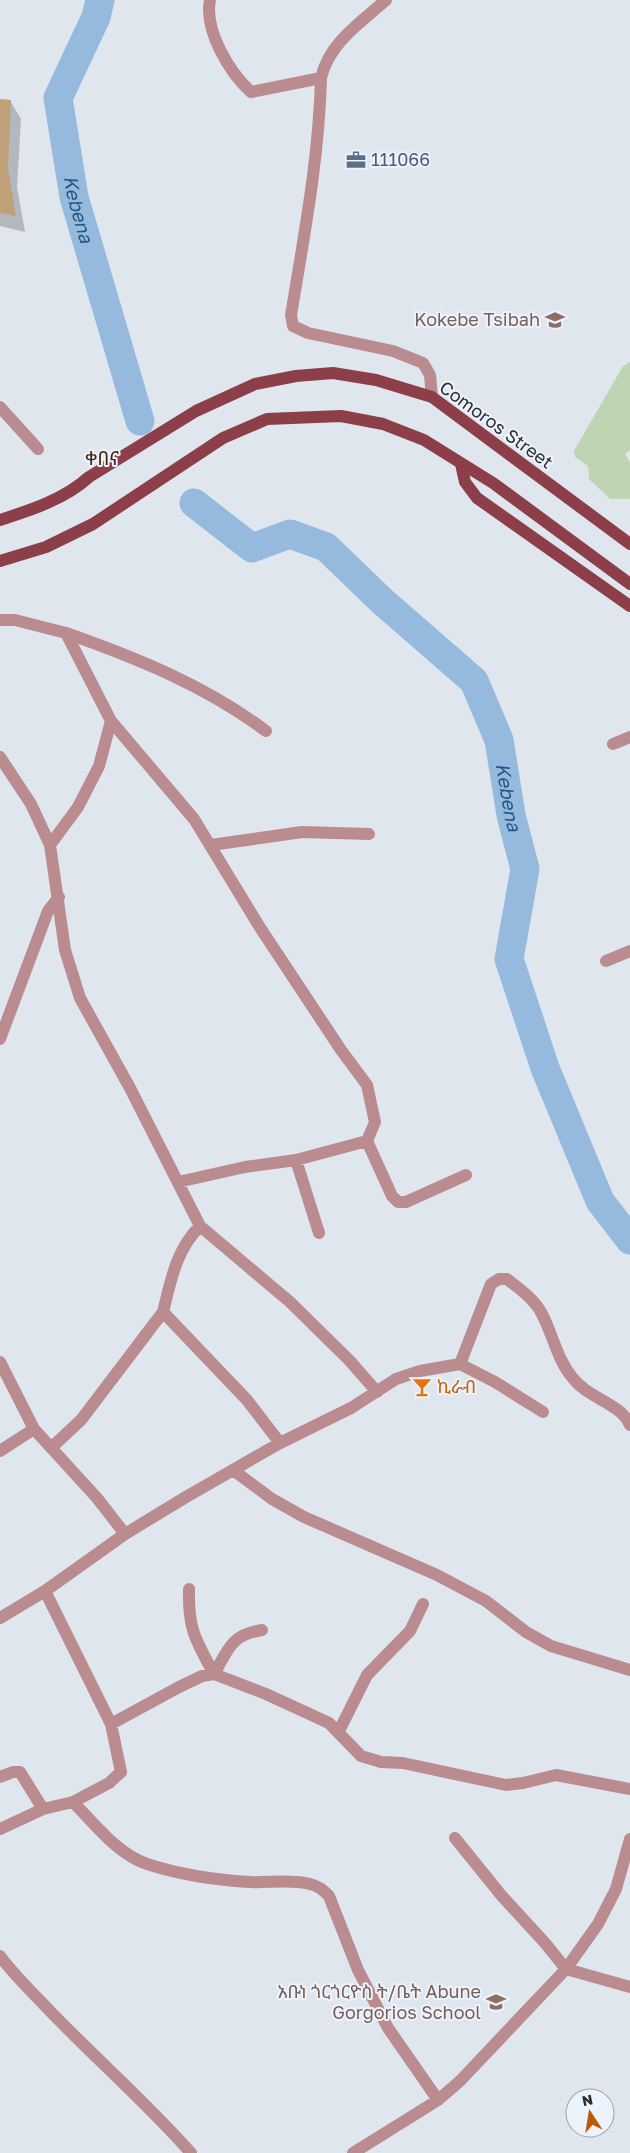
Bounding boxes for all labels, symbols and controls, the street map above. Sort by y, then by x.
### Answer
place label: 111066 [371,148,430,170]
office icon: 111066 [345,149,367,171]
water label: Kebena [60,174,99,247]
place label: Kokebe Tsibah [414,308,540,330]
school or university icon: Kokebe Tsibah [544,309,566,331]
street label: Comoros Street [436,376,558,473]
district label: ቀበና [85,446,119,469]
water label: Kebena [492,761,527,835]
place label: ኪራብ [437,1375,476,1397]
bar icon: ኪራብ [411,1376,433,1398]
place label: አቡነ ጎርጎርዮስ ት/ቤት Abune Gorgorios School [277,1980,481,2023]
school or university icon: አቡነ ጎርጎርዮስ ት/ቤት Abune Gorgorios School [485,1991,507,2013]
north arrow [565,2088,615,2138]
text: N [580,2090,594,2109]

